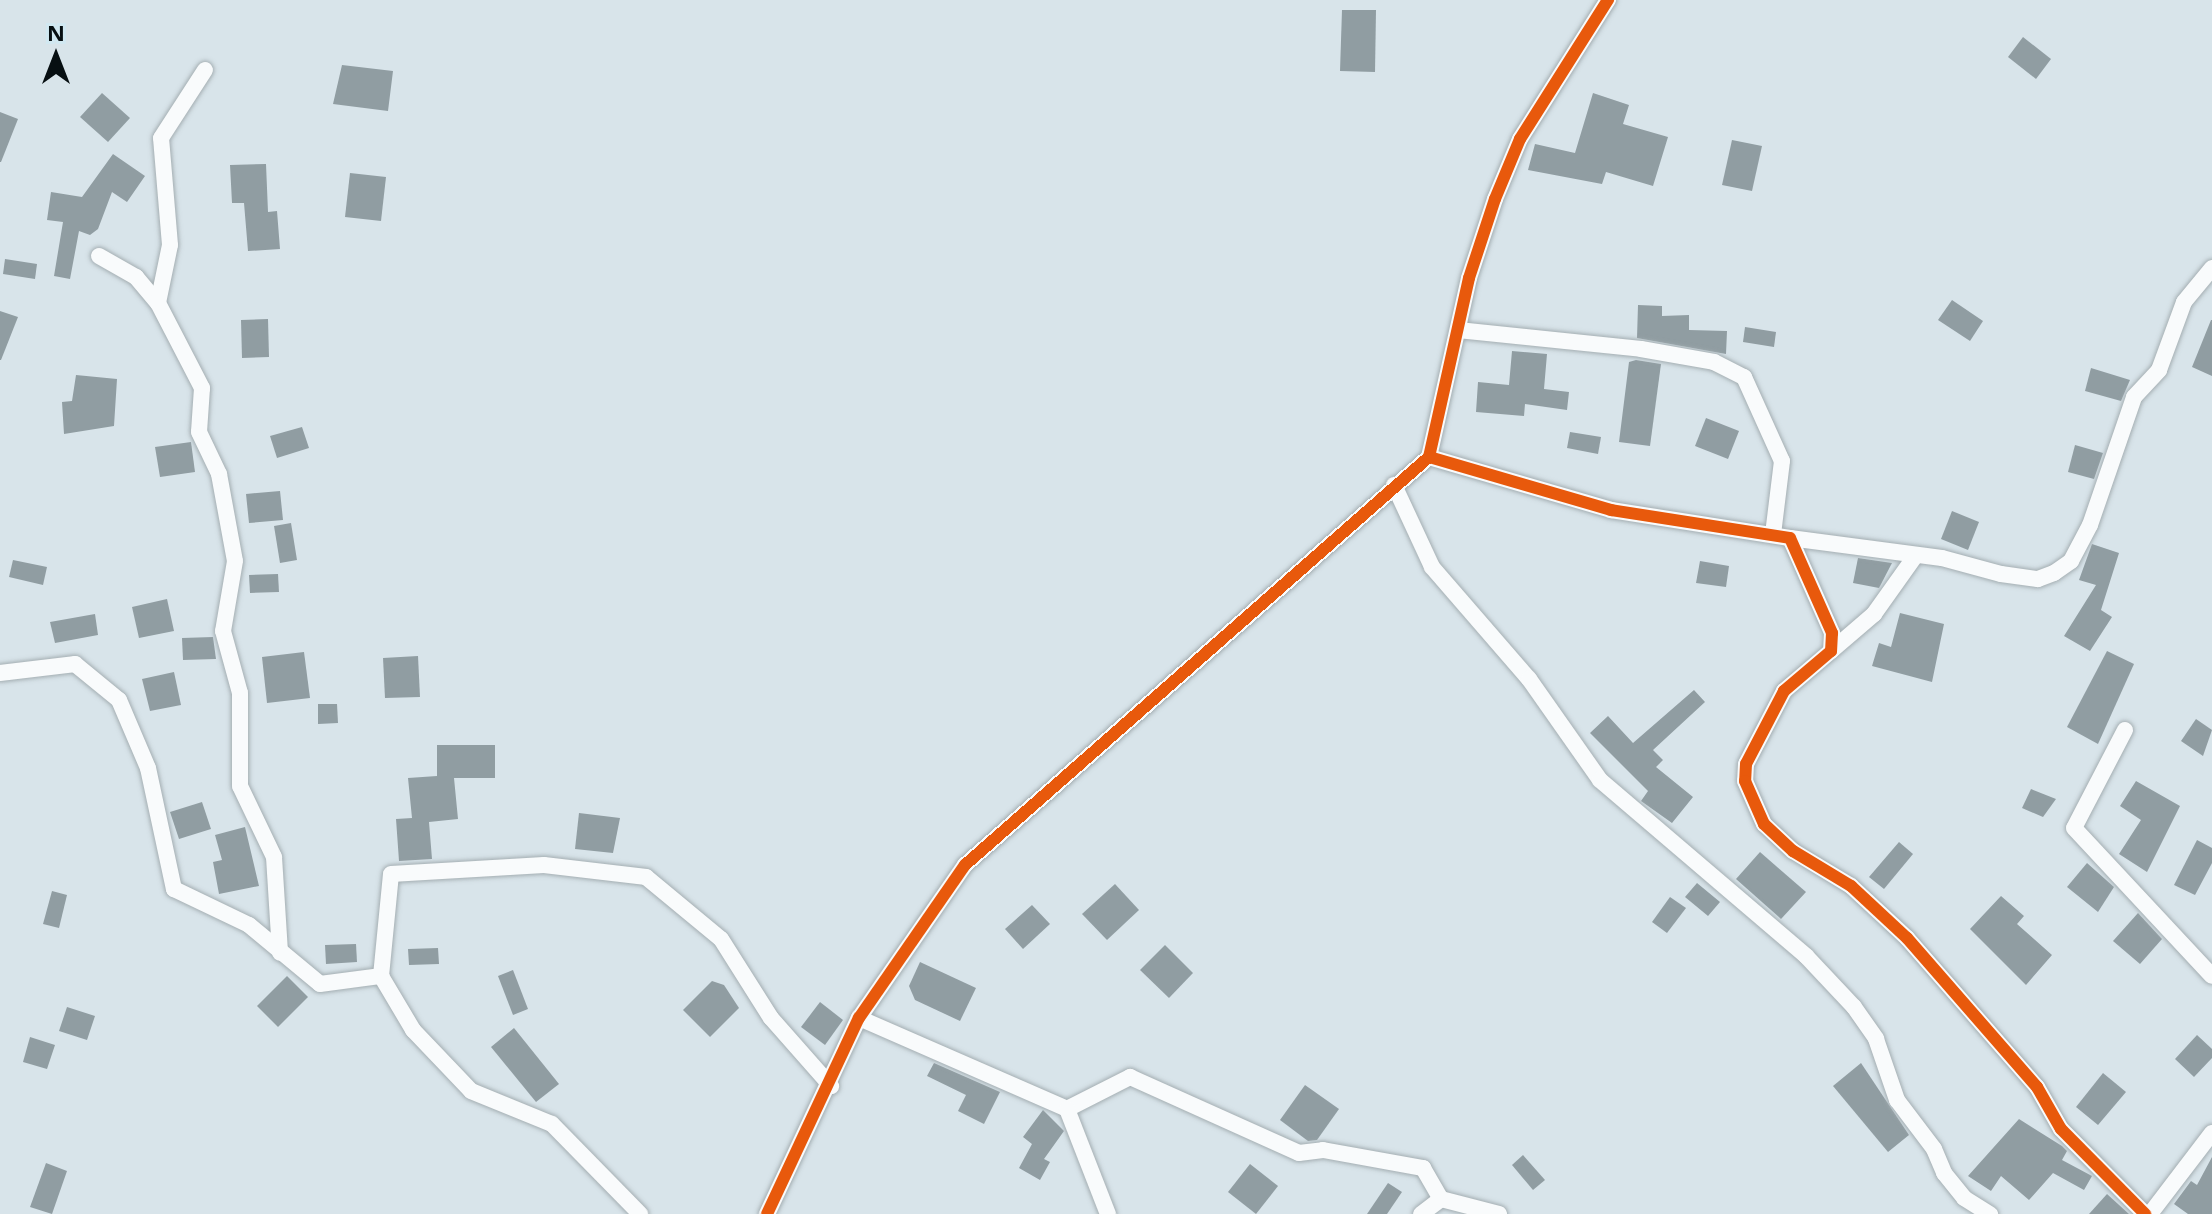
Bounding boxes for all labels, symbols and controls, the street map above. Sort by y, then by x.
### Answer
north arrow [16,16,96,96]
text: N [47,17,65,47]

